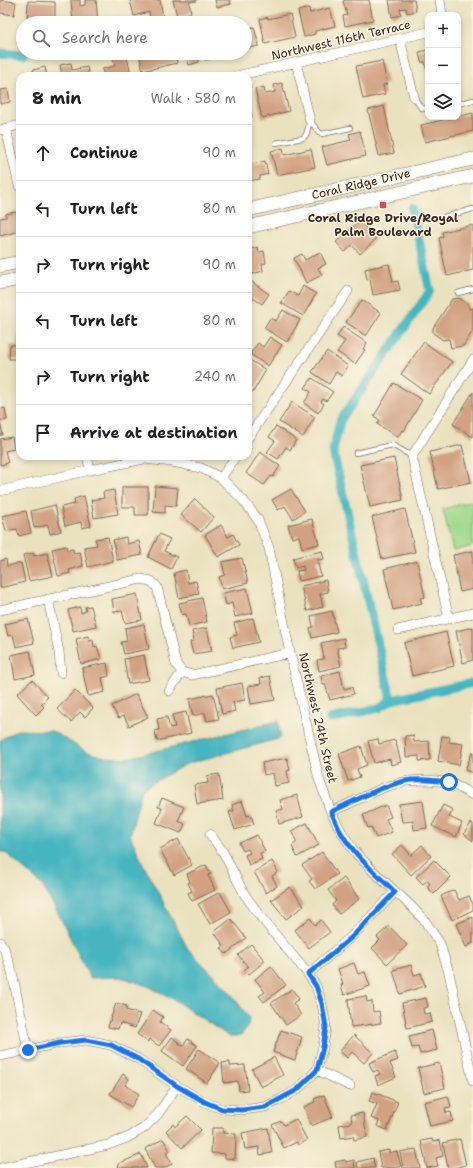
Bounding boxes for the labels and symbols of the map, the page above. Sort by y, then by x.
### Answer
street label: Northwest 116th Terrace [270,16,412,64]
street label: Coral Ridge Drive [310,165,412,203]
marker: Coral Ridge Drive/Royal Palm Boulevard [378,200,388,210]
place label: Coral Ridge Drive/Royal Palm Boulevard [308,210,458,240]
street label: Northwest 24th Street [295,651,341,785]
route start [440,773,458,791]
route end [19,1041,37,1059]

